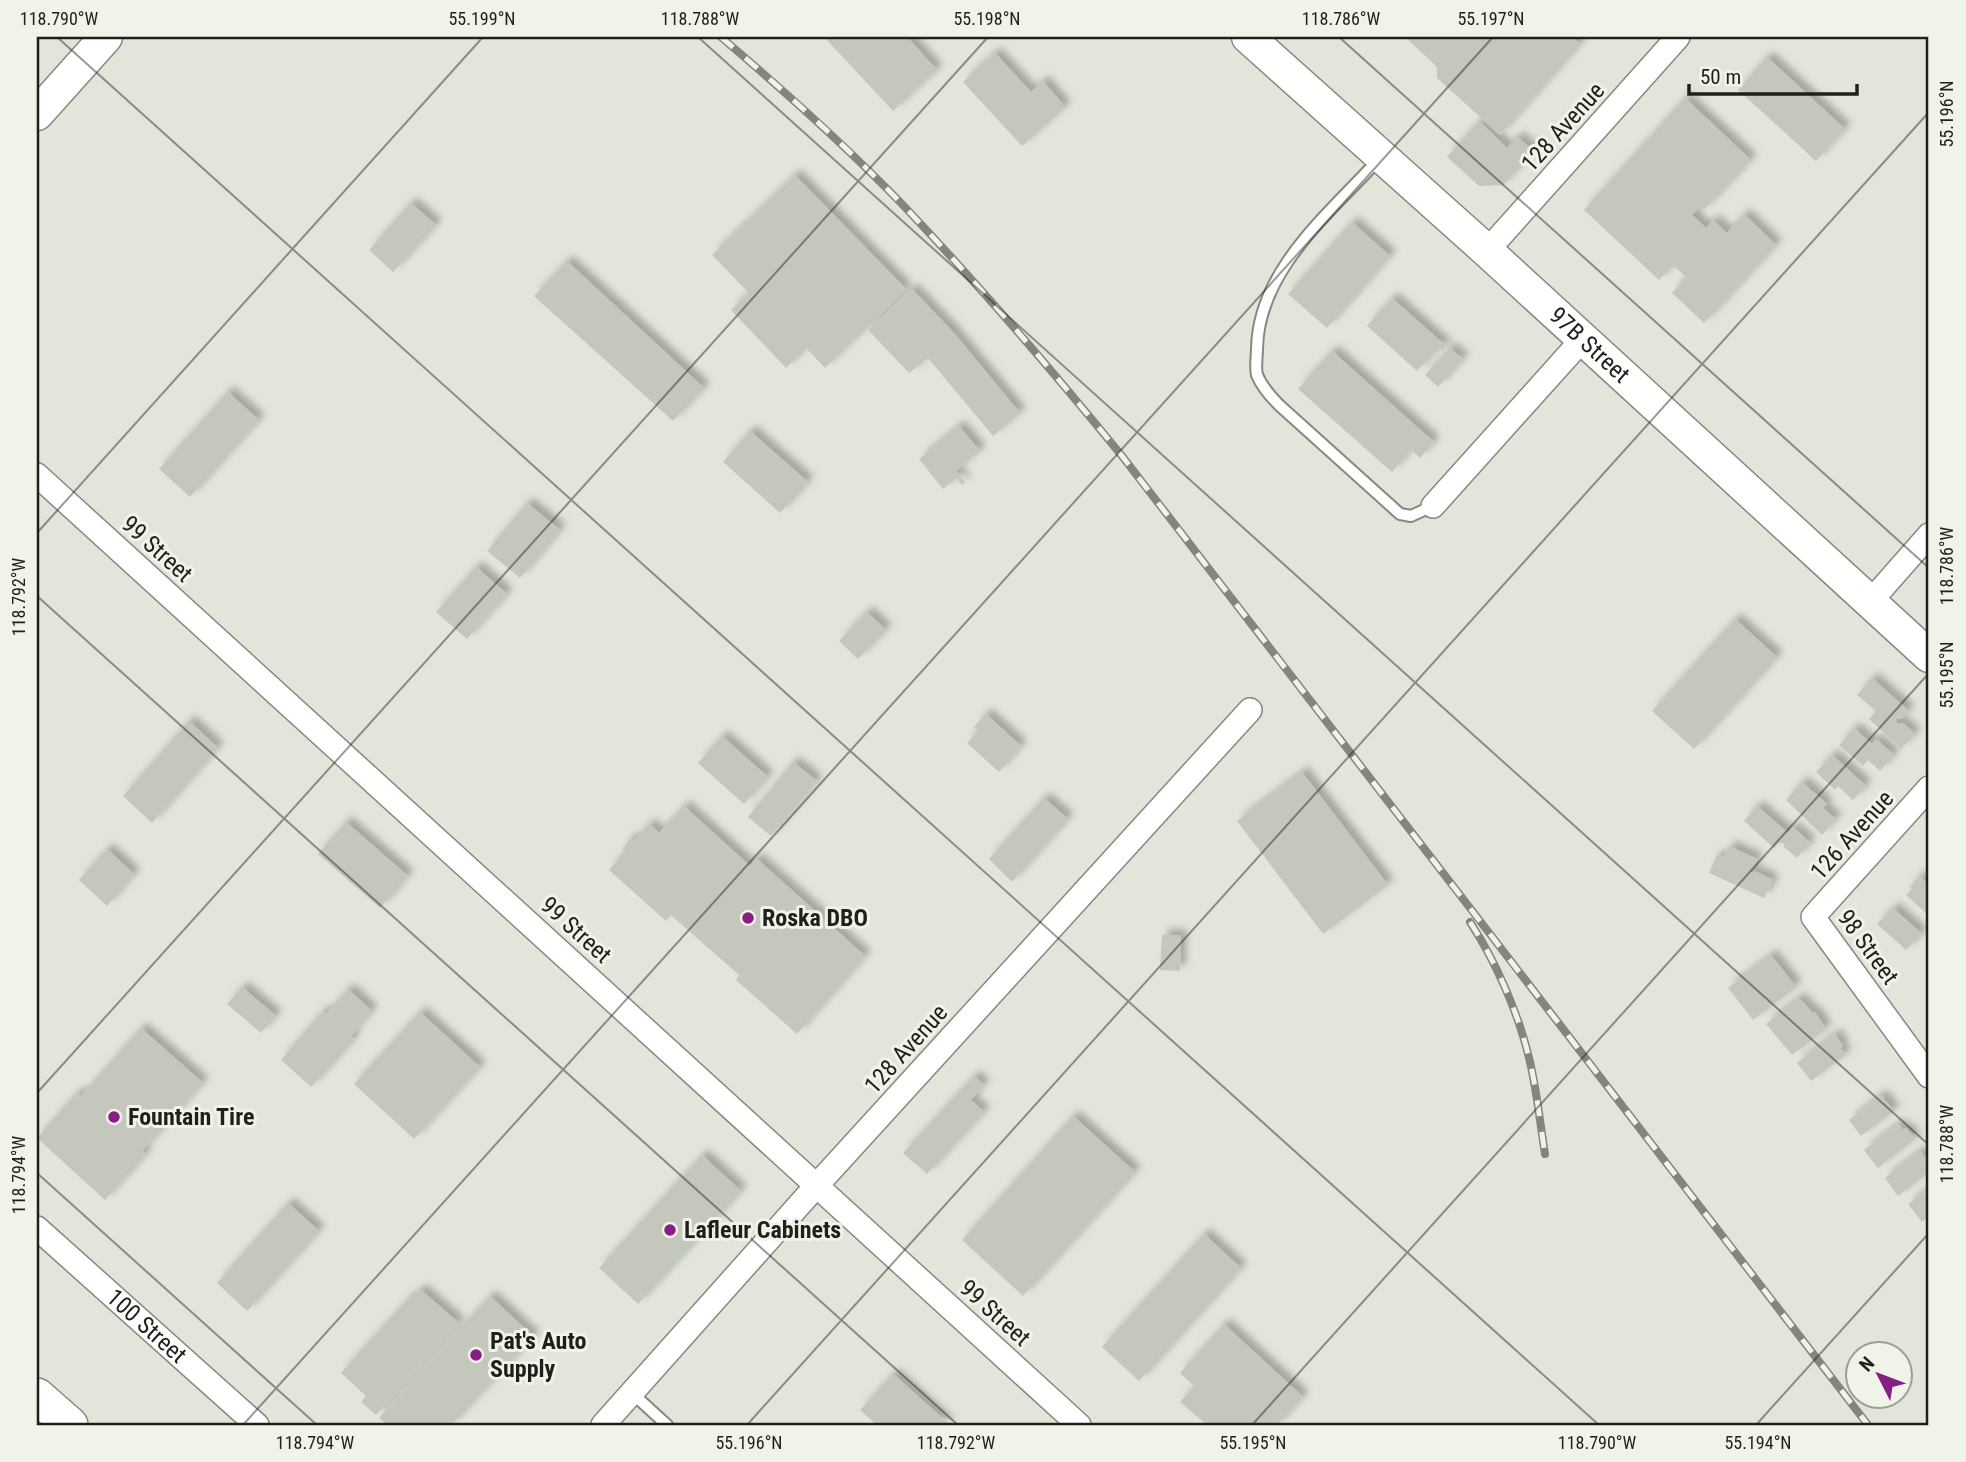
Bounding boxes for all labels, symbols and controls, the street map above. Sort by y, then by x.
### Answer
text: 118.790°W [20,8,99,29]
text: 55.199°N [448,8,516,29]
text: 118.788°W [661,8,740,29]
text: 55.198°N [953,8,1021,29]
text: 118.786°W [1302,8,1381,29]
text: 55.197°N [1457,8,1525,29]
scale bar [1689,52,1857,96]
text: 50 m [1700,65,1741,89]
street label: 128 Avenue [1516,77,1610,177]
text: 55.196°N [1936,80,1957,148]
street label: 97B Street [1544,301,1635,389]
street label: 99 Street [116,510,198,588]
text: 118.786°W [1936,526,1957,605]
text: 118.792°W [8,557,29,636]
text: 55.195°N [1936,641,1957,709]
street label: 126 Avenue [1805,785,1899,885]
street label: 99 Street [535,891,617,969]
place label: Roska DBO [762,904,868,932]
street label: 98 Street [1832,904,1904,990]
marker: Roska DBO [740,910,756,926]
street label: 128 Avenue [859,999,953,1099]
place label: Fountain Tire [128,1103,254,1131]
text: 118.788°W [1936,1104,1957,1183]
marker: Fountain Tire [106,1109,122,1125]
text: 118.794°W [8,1135,29,1214]
place label: Lafleur Cabinets [684,1216,841,1244]
marker: Lafleur Cabinets [662,1222,678,1238]
street label: 99 Street [954,1274,1036,1352]
street label: 100 Street [101,1283,192,1369]
place label: Pat's Auto Supply [490,1327,586,1383]
north arrow [1843,1340,1913,1410]
marker: Pat's Auto Supply [468,1347,484,1363]
text: N [1854,1352,1879,1376]
text: 118.794°W [276,1432,355,1453]
text: 55.196°N [715,1432,783,1453]
text: 118.792°W [917,1432,996,1453]
text: 55.195°N [1219,1432,1287,1453]
text: 118.790°W [1558,1432,1637,1453]
text: 55.194°N [1724,1432,1792,1453]

